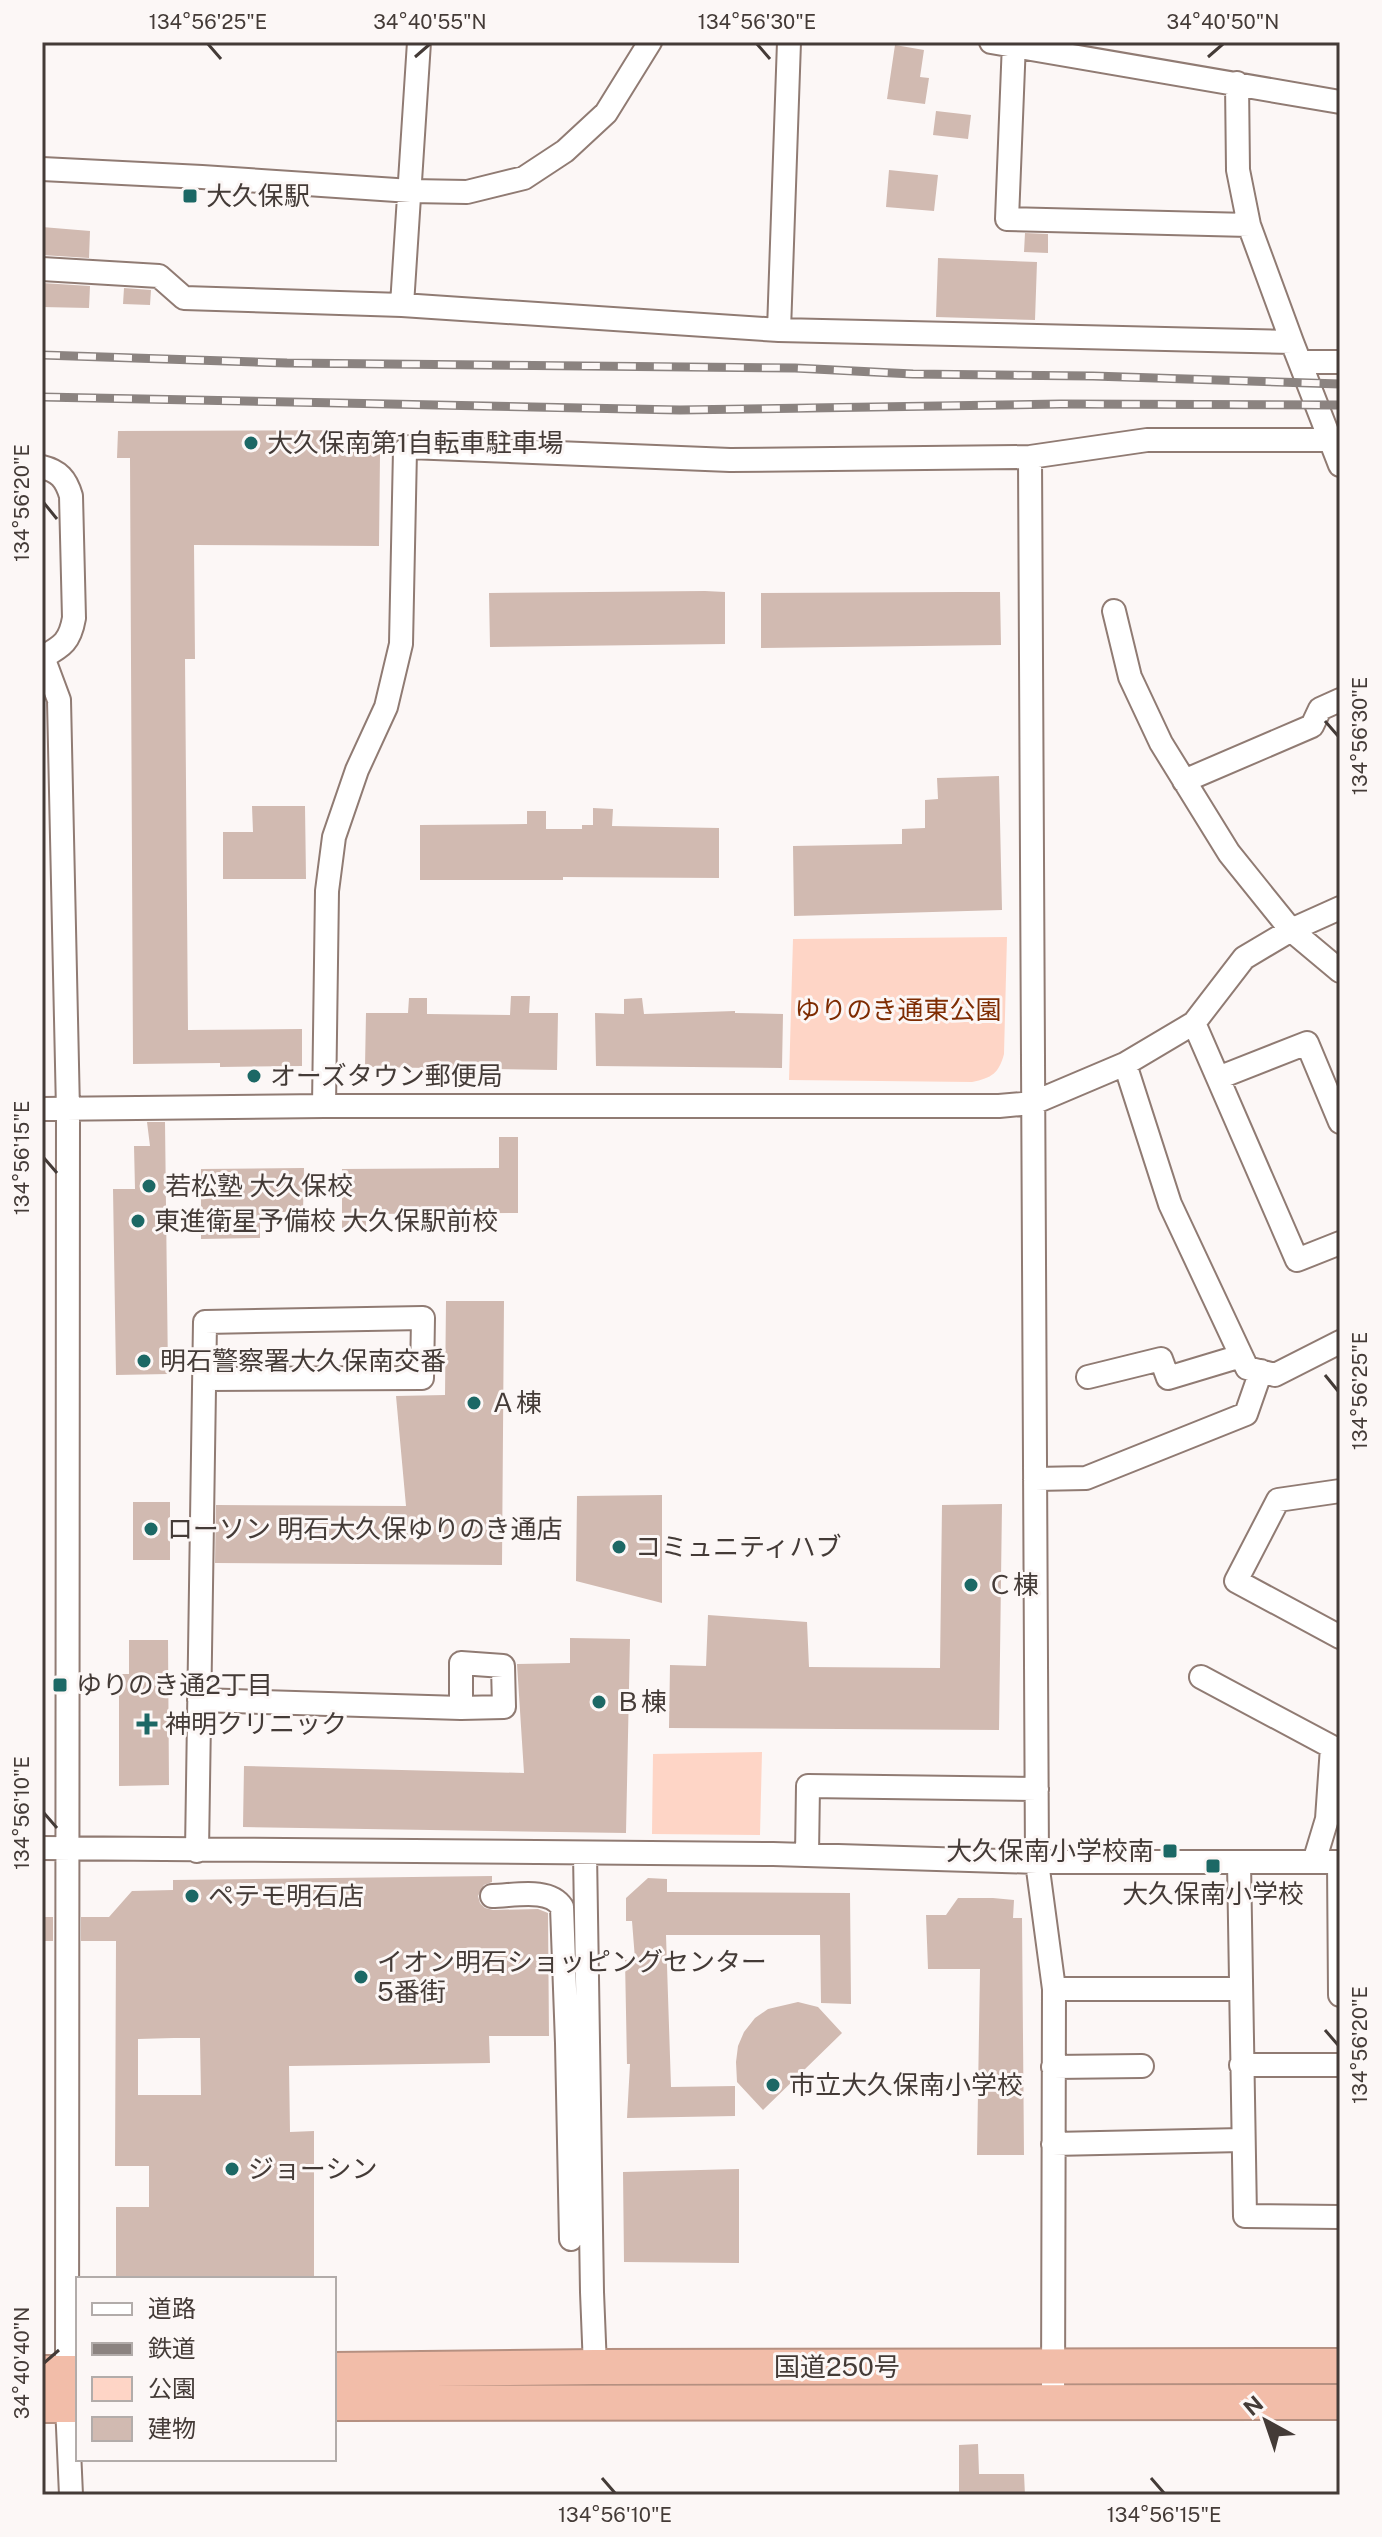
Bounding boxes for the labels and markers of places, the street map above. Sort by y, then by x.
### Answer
place label: 大久保駅 [206,180,310,211]
marker: 大久保駅 [181,187,199,205]
place label: 大久保南第1自転車駐車場 [267,427,564,458]
marker: 大久保南第1自転車駐車場 [242,434,260,452]
place label: オーズタウン郵便局 [270,1060,503,1091]
marker: オーズタウン郵便局 [245,1067,263,1085]
place label: 若松塾 大久保校 [165,1170,353,1201]
marker: 若松塾 大久保校 [140,1177,158,1195]
place label: 東進衛星予備校 大久保駅前校 [154,1205,498,1236]
marker: 東進衛星予備校 大久保駅前校 [129,1212,147,1230]
place label: 明石警察署大久保南交番 [160,1345,446,1376]
marker: 明石警察署大久保南交番 [135,1352,153,1370]
place label: Ａ棟 [490,1387,542,1418]
marker: Ａ棟 [465,1394,483,1412]
place label: ローソン 明石大久保ゆりのき通店 [167,1513,563,1544]
marker: ローソン 明石大久保ゆりのき通店 [142,1520,160,1538]
place label: コミュニティハブ [635,1531,841,1562]
marker: コミュニティハブ [610,1538,628,1556]
place label: Ｃ棟 [987,1569,1039,1600]
marker: Ｃ棟 [962,1576,980,1594]
place label: ゆりのき通2丁目 [76,1669,273,1700]
marker: ゆりのき通2丁目 [51,1676,69,1694]
place label: Ｂ棟 [615,1686,667,1717]
marker: Ｂ棟 [590,1693,608,1711]
place label: 神明クリニック [165,1708,347,1739]
marker: 神明クリニック [136,1713,158,1735]
place label: 大久保南小学校南 [946,1835,1154,1866]
marker: 大久保南小学校南 [1161,1842,1179,1860]
marker: 大久保南小学校 [1204,1857,1222,1875]
place label: 大久保南小学校 [1122,1878,1304,1909]
place label: ペテモ明石店 [208,1880,364,1911]
marker: ペテモ明石店 [183,1887,201,1905]
place label: イオン明石ショッピングセンター 5番街 [377,1946,767,2007]
marker: イオン明石ショッピングセンター 5番街 [352,1968,370,1986]
place label: 市立大久保南小学校 [789,2069,1023,2100]
marker: 市立大久保南小学校 [764,2076,782,2094]
place label: ジョーシン [248,2153,377,2184]
marker: ジョーシン [223,2160,241,2178]

